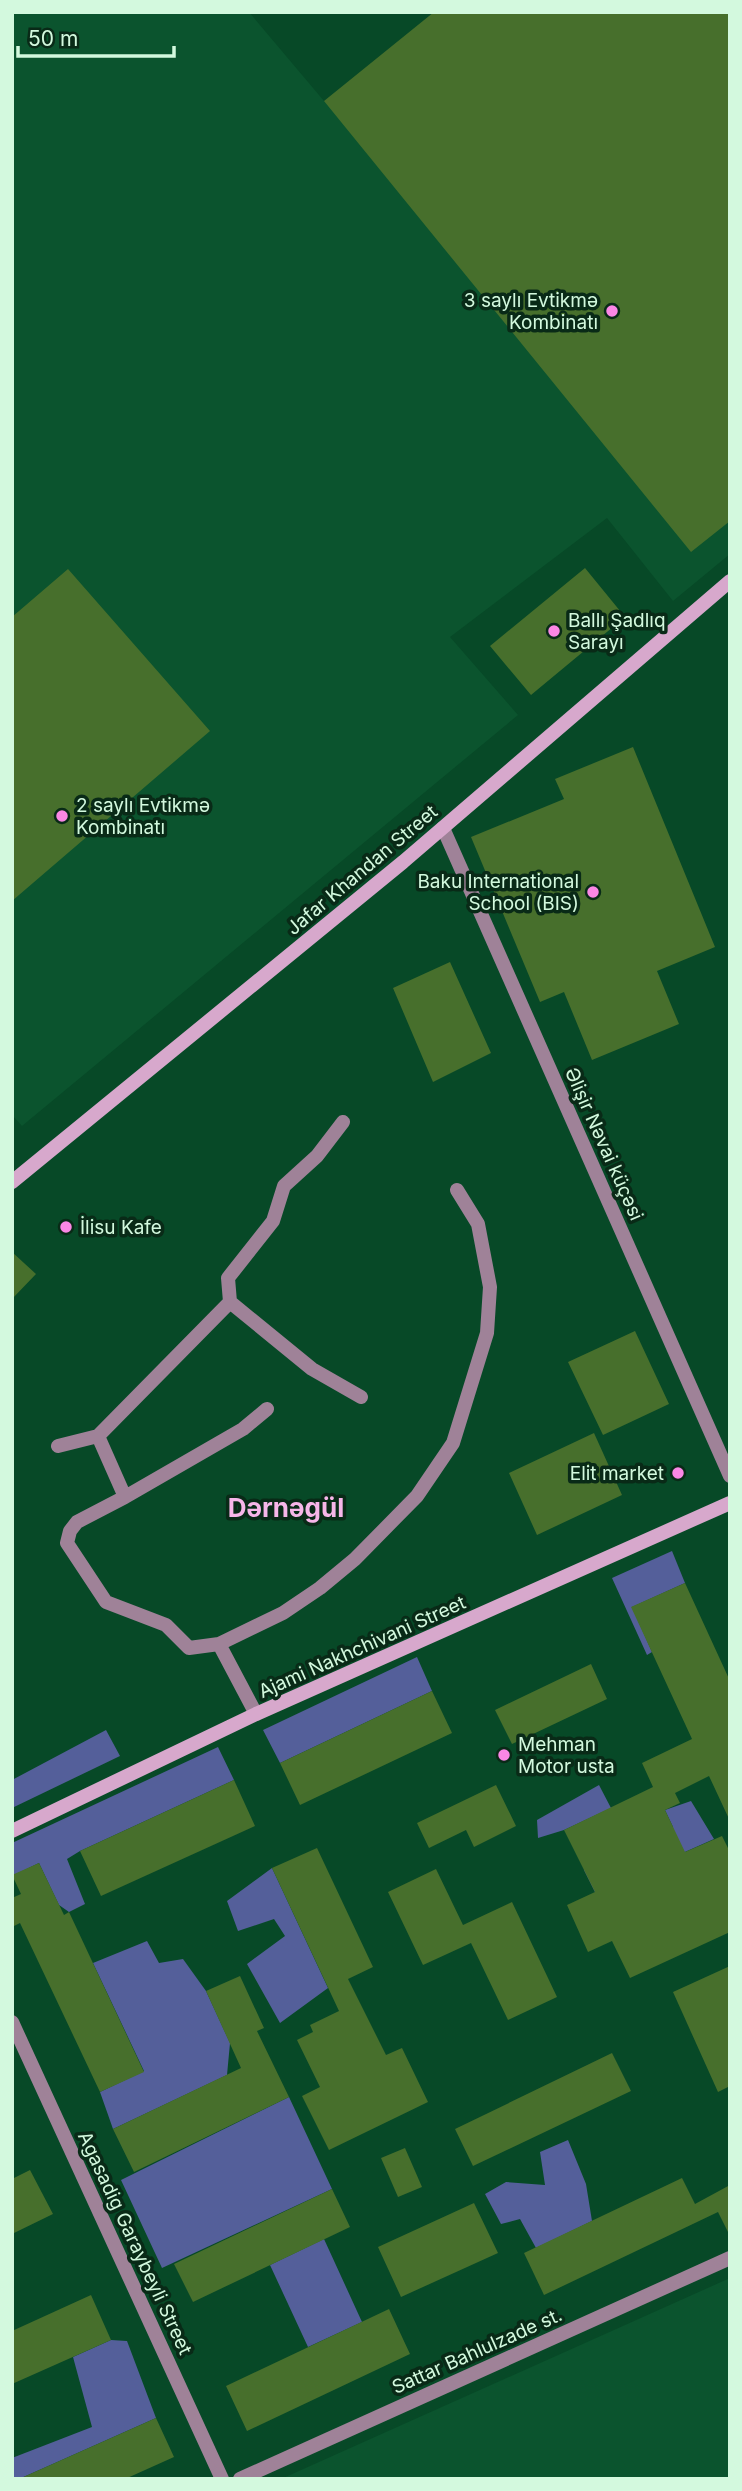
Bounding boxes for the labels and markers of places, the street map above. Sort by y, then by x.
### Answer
place label: 3 saylı Evtikmə Kombinatı [464,289,598,334]
marker: 3 saylı Evtikmə Kombinatı [604,303,620,319]
place label: Ballı Şadlıq Sarayı [568,609,666,654]
marker: Ballı Şadlıq Sarayı [546,623,562,639]
place label: 2 saylı Evtikmə Kombinatı [76,794,210,839]
marker: 2 saylı Evtikmə Kombinatı [54,808,70,824]
place label: Baku International School (BIS) [417,870,579,915]
marker: Baku International School (BIS) [585,884,601,900]
place label: İlisu Kafe [80,1216,162,1239]
marker: İlisu Kafe [58,1219,74,1235]
place label: Elit market [570,1462,664,1485]
marker: Elit market [670,1465,686,1481]
place label: Mehman Motor usta [518,1733,615,1778]
marker: Mehman Motor usta [496,1747,512,1763]

